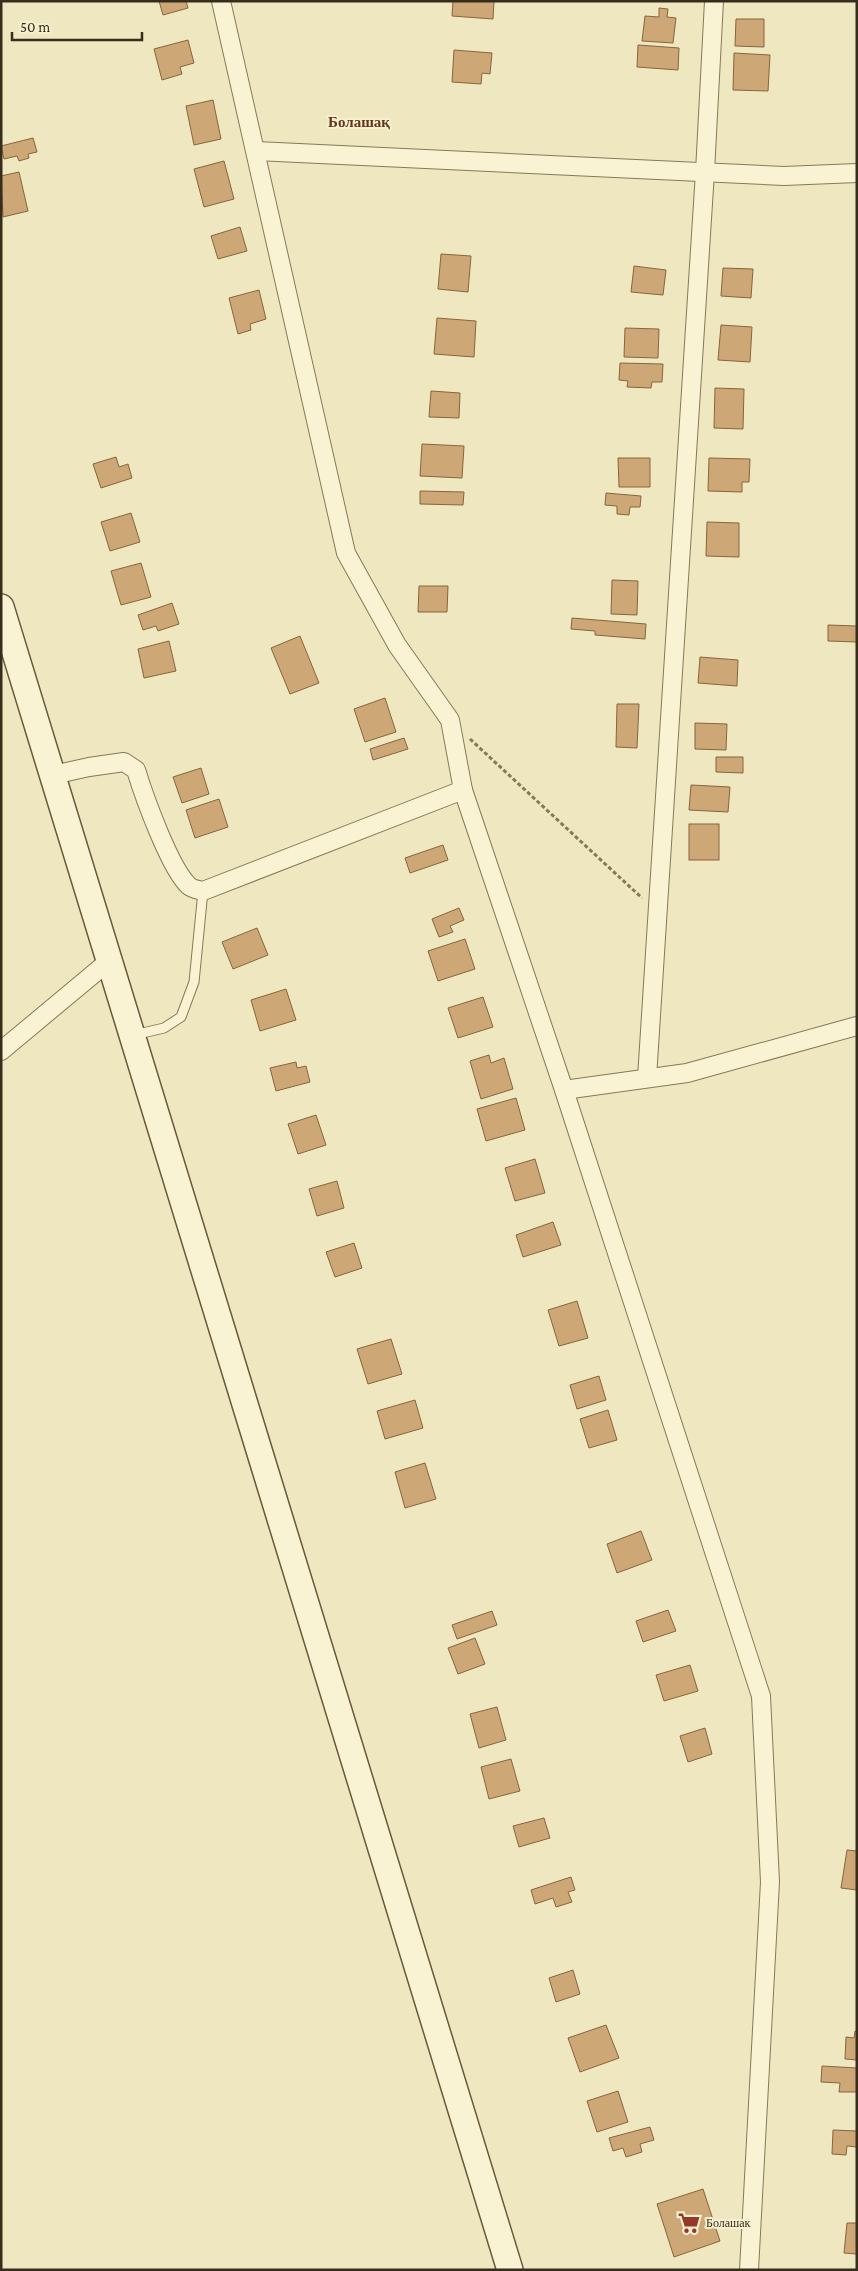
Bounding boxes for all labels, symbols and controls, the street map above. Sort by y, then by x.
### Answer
scale bar [12,10,142,42]
text: 50 m [20,19,50,35]
district label: Болашақ [328,114,390,130]
supermarket icon: Болашак [676,2210,702,2236]
place label: Болашак [706,2216,751,2230]

